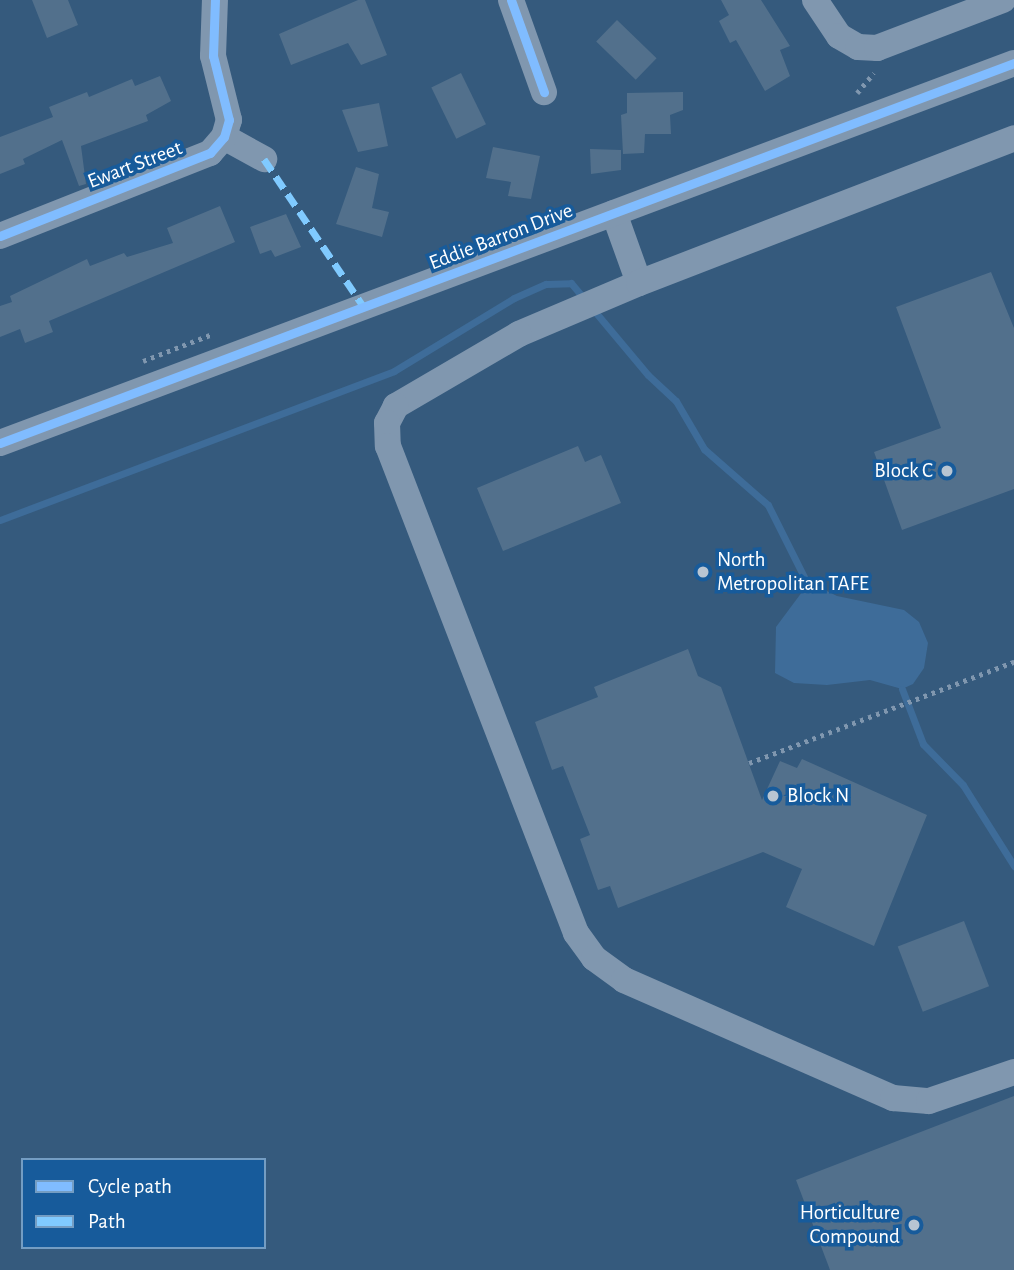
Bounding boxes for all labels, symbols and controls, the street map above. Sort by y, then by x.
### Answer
street label: Ewart Street [84,135,186,195]
street label: Eddie Barron Drive [426,198,576,276]
place label: Block C [874,458,933,484]
marker: Block C [939,463,955,479]
place label: North Metropolitan TAFE [717,547,869,597]
marker: North Metropolitan TAFE [695,564,711,580]
place label: Block N [787,783,849,809]
marker: Block N [765,788,781,804]
legend [21,1158,266,1249]
text: Cycle path [88,1176,172,1197]
place label: Horticulture Compound [800,1200,900,1250]
text: Path [88,1211,126,1232]
marker: Horticulture Compound [906,1217,922,1233]

